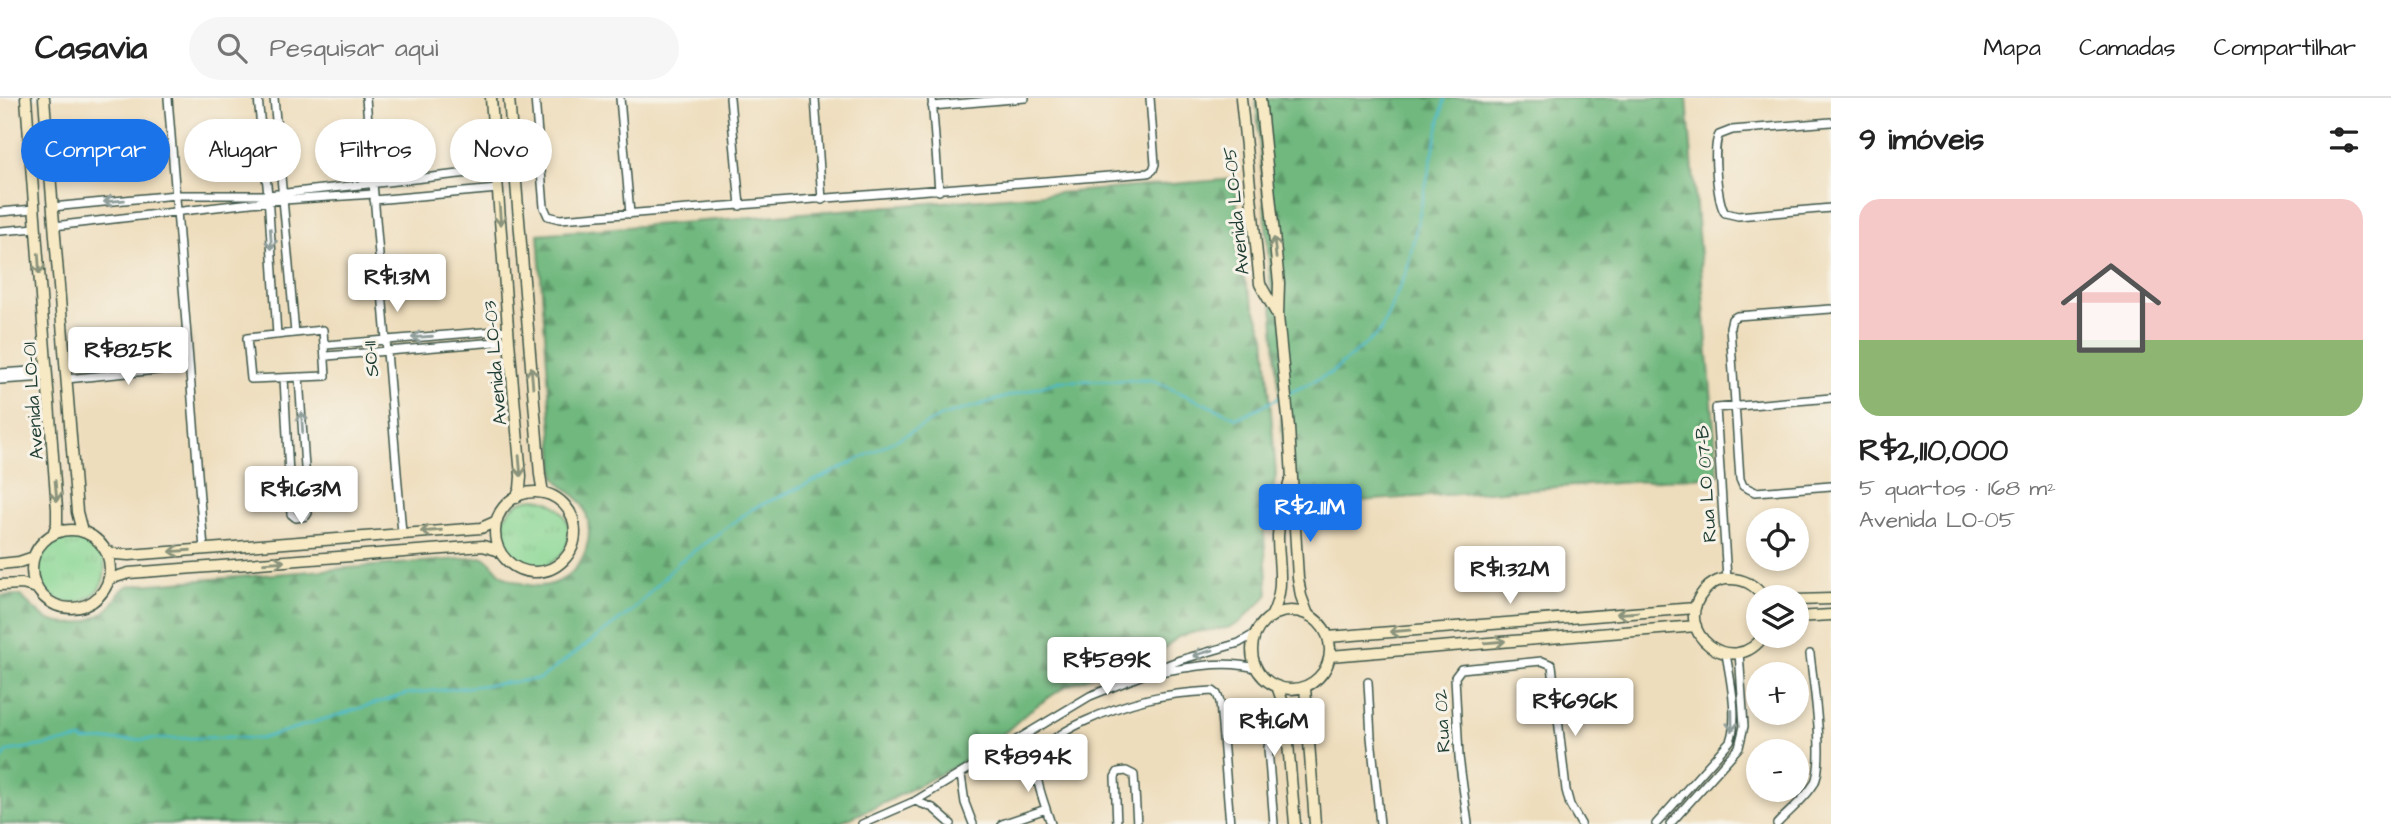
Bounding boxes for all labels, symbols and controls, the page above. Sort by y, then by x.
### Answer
search box [189,17,679,80]
text: Casavia [35,25,147,71]
icon: search [213,29,251,67]
text: Pesquisar aqui [269,30,438,66]
text: Mapa [1983,31,2041,65]
text: Camadas [2079,31,2176,65]
text: Compartilhar [2214,31,2356,65]
chip: Comprar [21,119,170,182]
chip: Alugar [184,119,301,182]
chip: Filtros [315,119,436,182]
chip: Novo [450,119,552,182]
text: 9 imóveis [1859,119,1984,161]
icon: filters [2325,121,2363,159]
street label: Avenida LO-05 [1216,145,1257,276]
one-way arrow [103,195,126,208]
one-way arrow [493,203,506,226]
one-way arrow [265,227,278,250]
one-way arrow [1269,238,1282,260]
icon: home [2048,245,2174,371]
one-way arrow [33,252,46,275]
pin: R$1.3M [340,254,454,314]
text: R$1.3M [364,261,430,293]
street label: Avenida LO-03 [477,299,514,426]
pin: R$825K [71,328,185,387]
one-way arrow [411,331,433,344]
text: R$825K [84,334,172,366]
street label: SO-11 [356,339,386,378]
street label: Avenida LO-01 [16,341,51,461]
one-way arrow [525,366,538,389]
one-way arrow [295,411,308,434]
street label: Rua LO 07-B [1689,424,1724,543]
text: R$2,110,000 [1859,430,2008,472]
one-way arrow [514,454,527,477]
pin: R$1.63M [236,466,366,526]
text: 5 quartos · 168 m² [1859,472,2056,504]
text: R$1.63M [261,473,341,505]
one-way arrow [50,479,63,501]
pin: R$2.11M [1245,484,1375,544]
text: R$2.11M [1275,491,1345,523]
text: Avenida LO-05 [1859,504,2015,536]
map controls [1746,508,1809,802]
button: locate [1746,508,1809,571]
one-way arrow [420,525,443,538]
one-way arrow [169,545,191,558]
pin: R$1.32M [1445,546,1575,606]
text: R$1.32M [1470,553,1550,585]
one-way arrow [262,555,285,568]
button: layers [1746,585,1809,648]
one-way arrow [1616,607,1638,620]
one-way arrow [1389,625,1412,638]
one-way arrow [1484,635,1506,648]
pin: R$589K [1050,638,1164,697]
text: R$589K [1063,644,1151,676]
one-way arrow [1192,647,1214,660]
button: + [1746,662,1809,725]
pin: R$696K [1518,678,1632,738]
text: R$696K [1532,685,1618,717]
street label: Rua 02 [1427,688,1458,753]
pin: R$1.6M [1217,698,1331,758]
text: R$1.6M [1240,705,1308,737]
one-way arrow [1726,709,1739,732]
pin: R$894K [971,734,1085,794]
button: − [1746,739,1809,802]
text: R$894K [985,741,1071,773]

